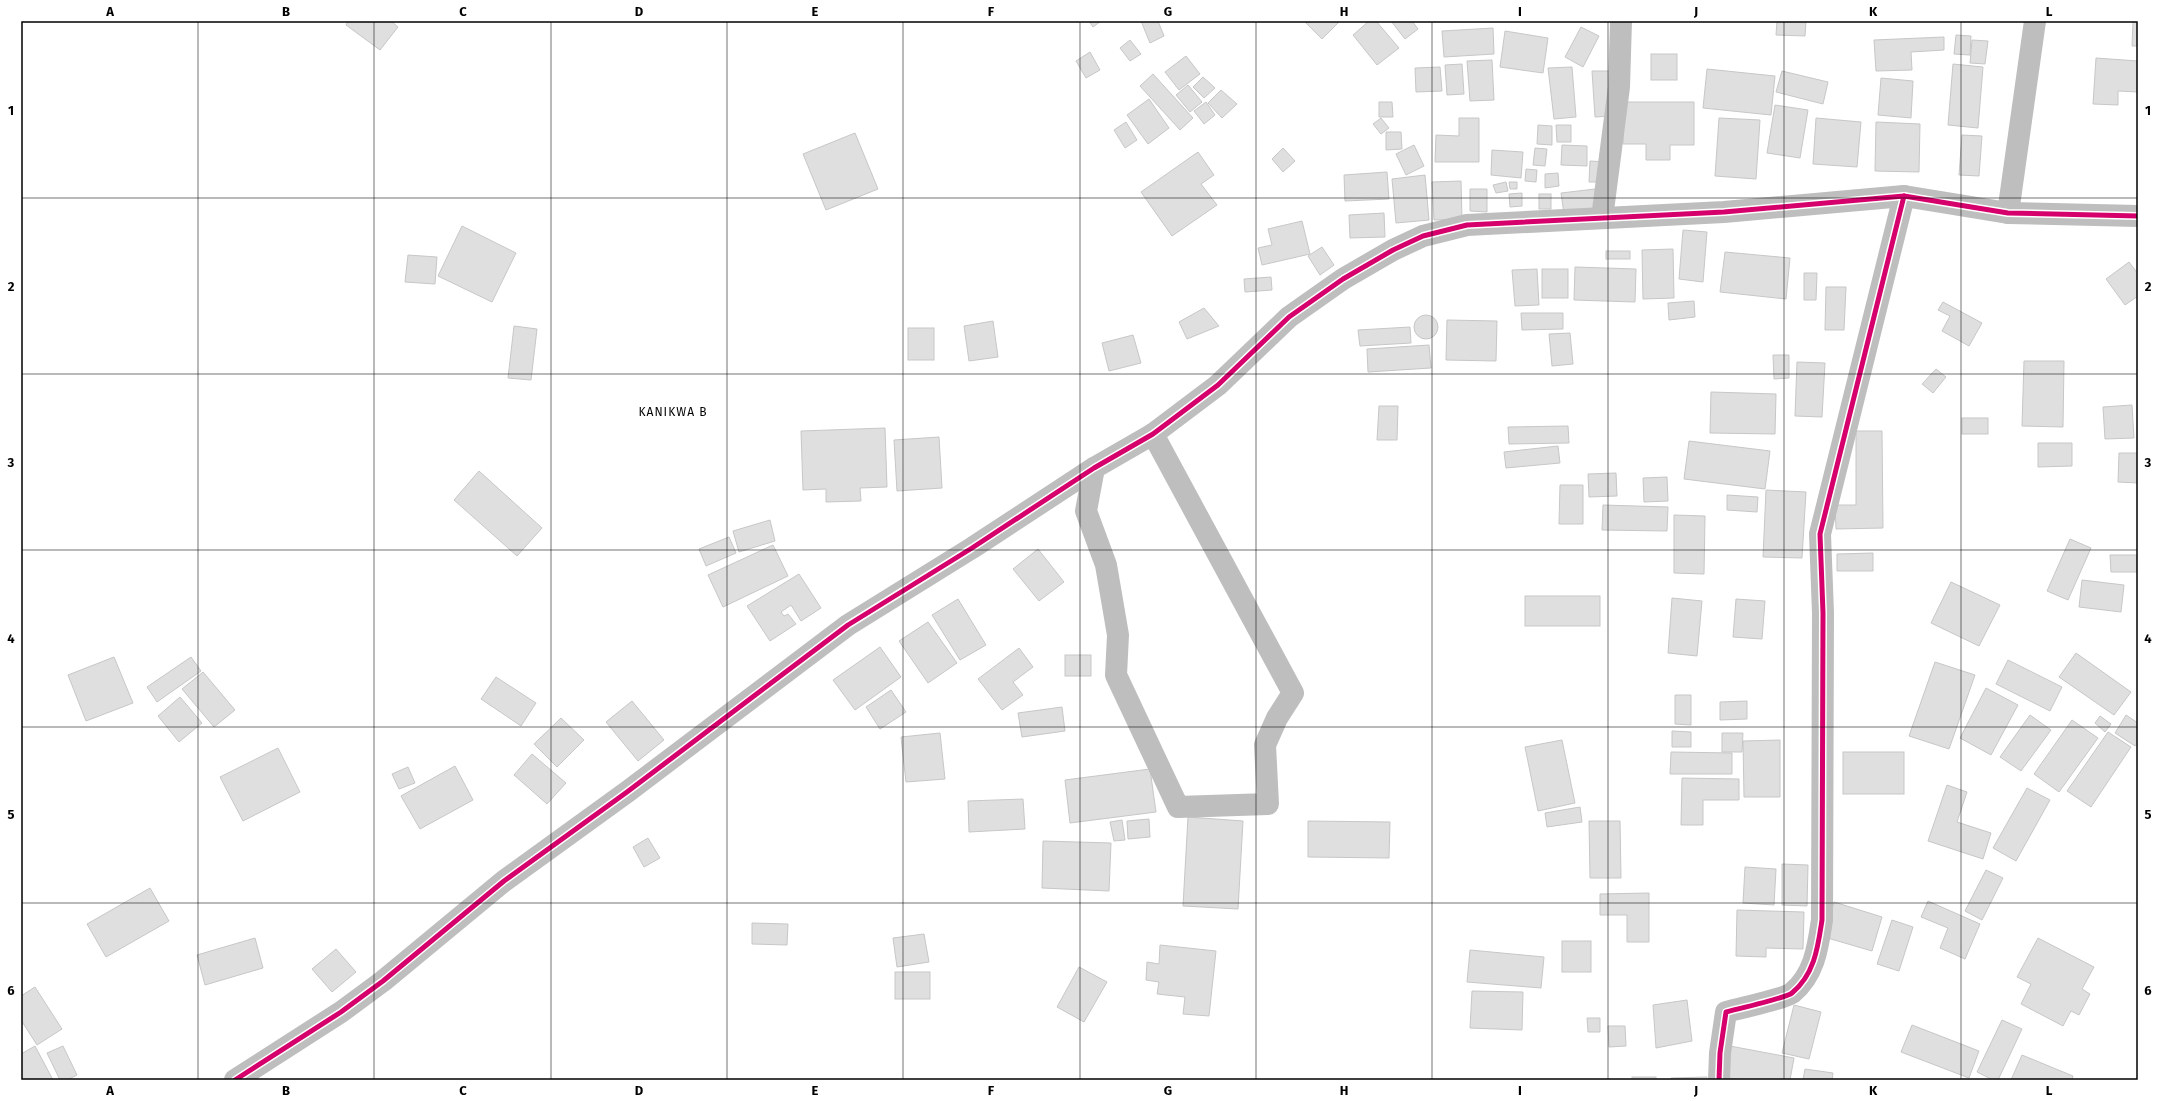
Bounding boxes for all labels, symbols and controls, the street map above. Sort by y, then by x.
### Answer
text: A [105,4,114,19]
text: B [282,4,290,19]
text: C [459,4,467,19]
text: D [635,4,644,19]
text: E [812,4,819,19]
text: F [988,4,995,19]
text: G [1164,4,1172,19]
text: H [1340,4,1348,19]
text: I [1518,4,1522,19]
text: J [1693,4,1698,19]
text: K [1869,4,1878,19]
text: L [2046,4,2053,19]
text: 1 [8,103,14,118]
text: 1 [2145,103,2151,118]
text: 2 [8,279,15,294]
text: 2 [2145,279,2152,294]
district label: KANIKWA B [638,405,708,419]
text: 3 [7,455,15,470]
text: 3 [2144,455,2152,470]
text: 4 [7,631,15,646]
text: 4 [2144,631,2152,646]
text: 5 [8,807,15,822]
text: 5 [2145,807,2152,822]
text: 6 [7,983,15,998]
text: 6 [2144,983,2152,998]
text: A [105,1083,114,1098]
text: B [282,1083,290,1098]
text: C [459,1083,467,1098]
text: D [635,1083,644,1098]
text: E [812,1083,819,1098]
text: F [988,1083,995,1098]
text: G [1164,1083,1172,1098]
text: H [1340,1083,1348,1098]
text: I [1518,1083,1522,1098]
text: J [1693,1083,1698,1098]
text: K [1869,1083,1878,1098]
text: L [2046,1083,2053,1098]

